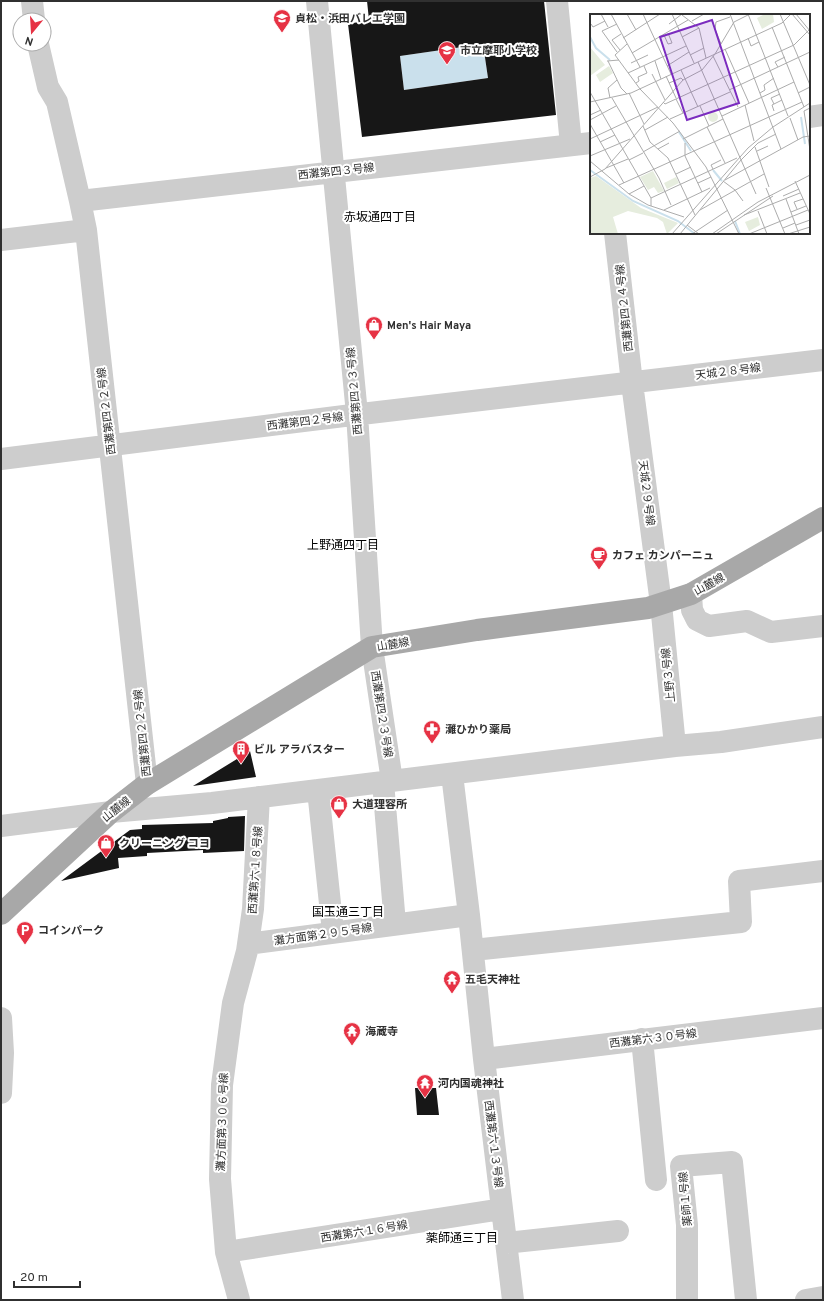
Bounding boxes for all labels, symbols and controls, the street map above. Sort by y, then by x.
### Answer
school or university icon: 貞松・浜田バレエ学園 [272,8,292,33]
north arrow [12,12,52,52]
place label: 貞松・浜田バレエ学園 [295,12,405,26]
inset map [590,14,810,234]
text: N [23,33,35,48]
school or university icon: 市立摩耶小学校 [437,40,457,65]
place label: 市立摩耶小学校 [460,44,537,58]
street label: 西灘第四３号線 [297,161,375,183]
district label: 赤坂通四丁目 [344,210,416,226]
street label: 西灘第四２４号線 [613,263,637,352]
shop icon: Men's Hair Maya [364,315,384,340]
place label: Men's Hair Maya [387,319,471,333]
street label: 西灘第四２３号線 [344,346,366,435]
street label: 天城２８号線 [695,361,762,383]
street label: 西灘第四２２号線 [95,366,119,455]
street label: 西灘第四２号線 [266,410,344,434]
street label: 天城２９号線 [635,460,657,527]
district label: 上野通四丁目 [307,538,379,554]
cafe icon: カフェ カンパーニュ [589,545,609,570]
place label: カフェ カンパーニュ [612,549,714,563]
street label: 山麓線 [692,571,727,599]
street label: 山麓線 [376,635,411,655]
street label: 上野３号線 [659,647,679,703]
street label: 西灘第四２３号線 [367,670,395,759]
street label: 西灘第四２２号線 [131,688,155,777]
pharmacy icon: 灘ひかり薬局 [422,719,442,744]
place label: 灘ひかり薬局 [445,723,511,737]
building icon: ビル アラバスター [231,739,251,764]
place label: ビル アラバスター [254,743,345,757]
street label: 山麓線 [99,794,134,826]
shop icon: 大道理容所 [329,794,349,819]
place label: 大道理容所 [352,798,407,812]
street label: 西灘第六１８号線 [246,826,266,914]
shop icon: クリーニング コヨ [96,833,116,858]
place label: クリーニング コヨ [119,837,210,851]
district label: 国玉通三丁目 [312,905,384,921]
parking icon: コインパーク [15,920,35,945]
street label: 灘方面第２９５号線 [273,921,373,949]
place label: コインパーク [38,924,104,938]
temple icon: 五毛天神社 [442,969,462,994]
place label: 五毛天神社 [465,973,520,987]
temple icon: 海蔵寺 [342,1021,362,1046]
place label: 海蔵寺 [365,1025,398,1039]
street label: 西灘第六３０号線 [609,1027,698,1051]
street label: 灘方面第３０６号線 [214,1072,232,1172]
temple icon: 河内国魂神社 [415,1073,435,1098]
place label: 河内国魂神社 [438,1077,504,1091]
street label: 西灘第六１３号線 [481,1100,505,1189]
street label: 薬師１号線 [677,1171,695,1227]
street label: 西灘第六１６号線 [320,1218,409,1246]
district label: 薬師通三丁目 [426,1231,498,1247]
scale bar [14,1263,80,1289]
text: 20 m [20,1270,48,1286]

